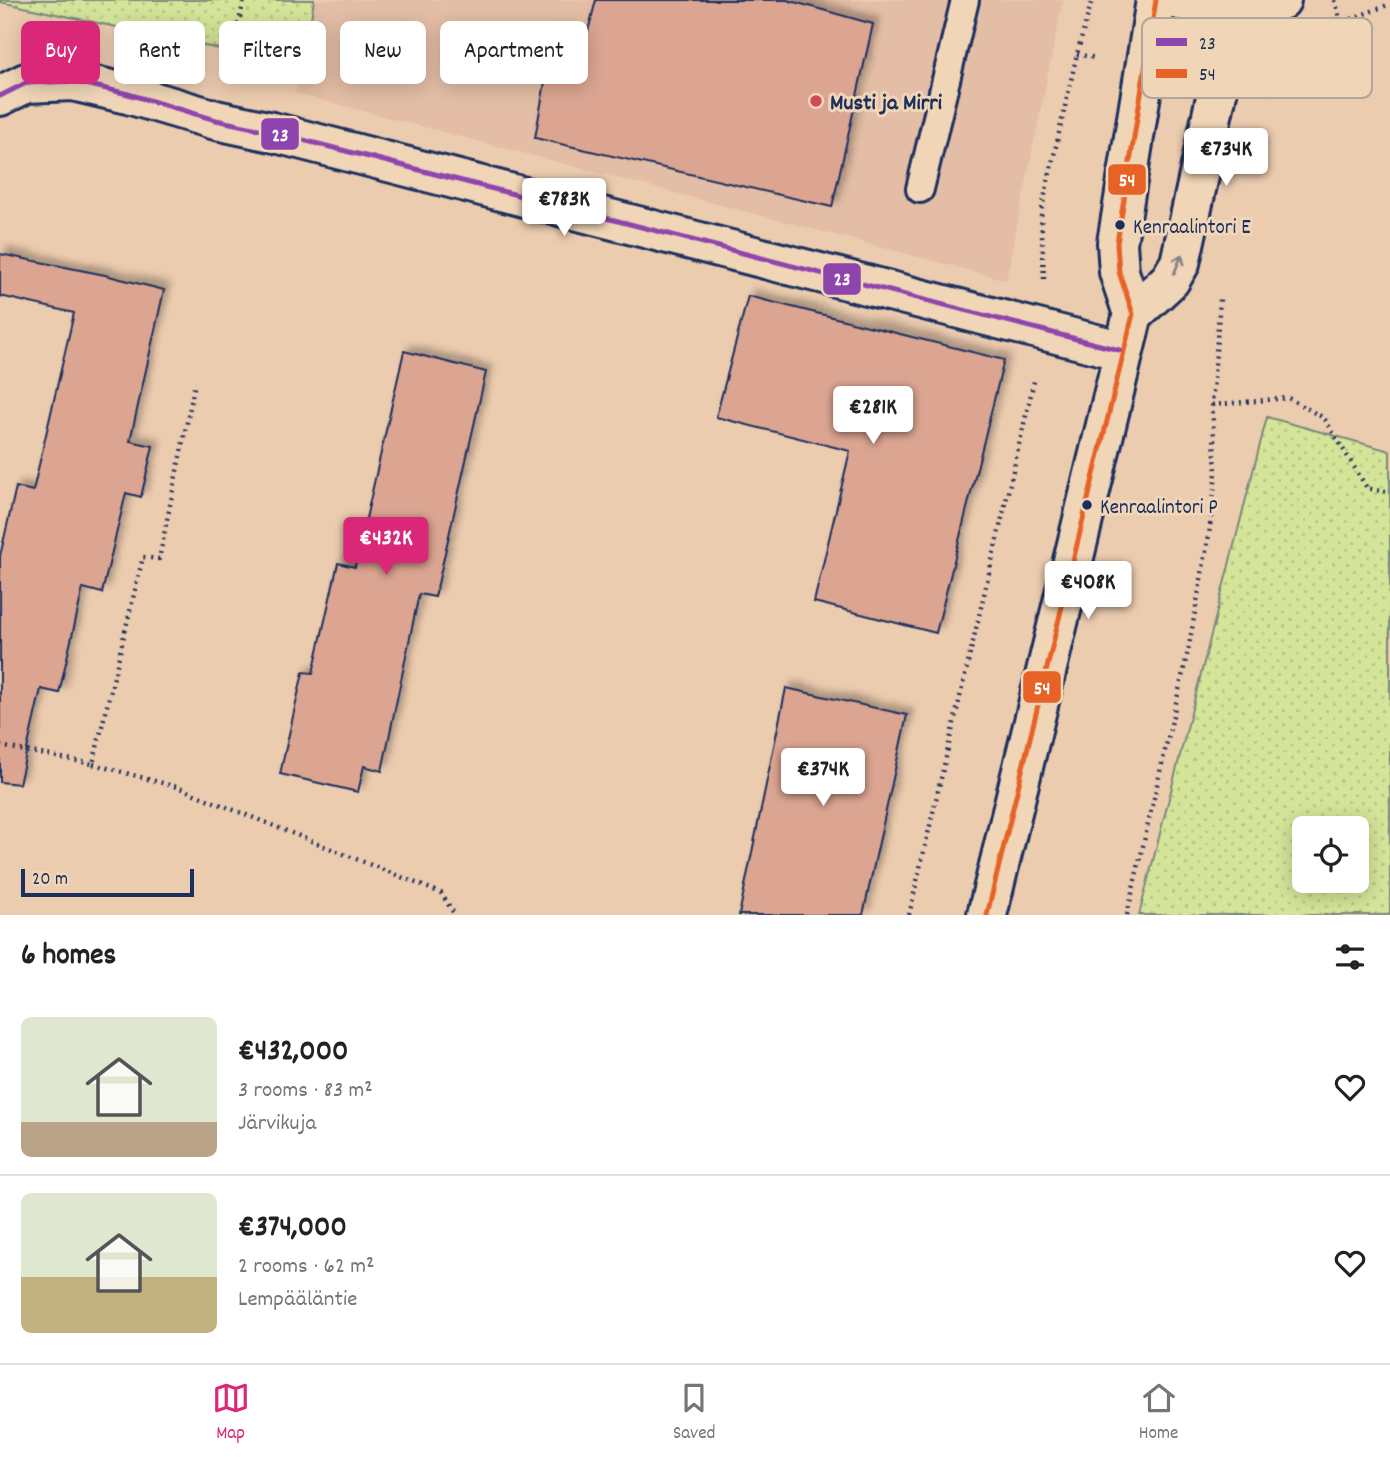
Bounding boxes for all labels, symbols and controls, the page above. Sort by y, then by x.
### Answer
legend [1142,18,1372,98]
chip: Buy [21,21,100,84]
chip: Rent [114,21,205,84]
chip: Filters [219,21,326,84]
chip: New [340,21,426,84]
chip: Apartment [440,21,588,84]
text: 23 [1199,32,1216,59]
text: 54 [1199,63,1216,90]
place label: Musti ja Mirri [830,88,943,121]
marker: Musti ja Mirri [808,93,824,109]
line badge: 23 [260,117,300,151]
text: 23 [272,124,288,151]
pin: €734K [1177,128,1275,188]
text: €734K [1200,134,1252,167]
line badge: 54 [1107,163,1147,196]
text: 54 [1119,169,1135,196]
pin: €783K [515,178,613,238]
text: €783K [538,184,590,217]
place label: Kenraalintori E [1133,214,1251,244]
marker: Kenraalintori E [1113,218,1127,232]
one-way arrow [1172,254,1185,275]
line badge: 23 [822,262,862,296]
text: 23 [834,268,850,295]
pin: €281K [824,386,922,446]
text: €281K [849,392,897,425]
place label: Kenraalintori P [1100,494,1218,524]
marker: Kenraalintori P [1080,498,1094,512]
pin: €432K [337,518,435,577]
text: €432K [359,523,413,556]
pin: €408K [1039,562,1137,621]
text: €408K [1061,567,1115,600]
line badge: 54 [1022,670,1062,704]
text: 54 [1034,677,1050,704]
pin: €374K [774,748,872,808]
text: €374K [797,754,849,787]
map controls [1292,816,1369,893]
button: locate [1292,816,1369,893]
scale bar [21,866,194,898]
text: 20 m [32,867,68,894]
text: 6 homes [21,936,116,979]
icon: filters [1331,938,1369,976]
text: €432,000 [238,1032,348,1075]
icon: home [77,1045,161,1129]
icon: heart [1331,1068,1369,1106]
text: 3 rooms · 83 m² [238,1075,373,1108]
text: Järvikuja [238,1108,316,1141]
text: €374,000 [238,1208,347,1251]
icon: home [77,1221,161,1305]
icon: heart [1331,1244,1369,1282]
text: 2 rooms · 62 m² [238,1251,374,1284]
text: Lempääläntie [238,1284,357,1317]
tab: Map [212,1379,250,1448]
tab: Saved [673,1379,715,1448]
tab: Home [1139,1379,1178,1448]

